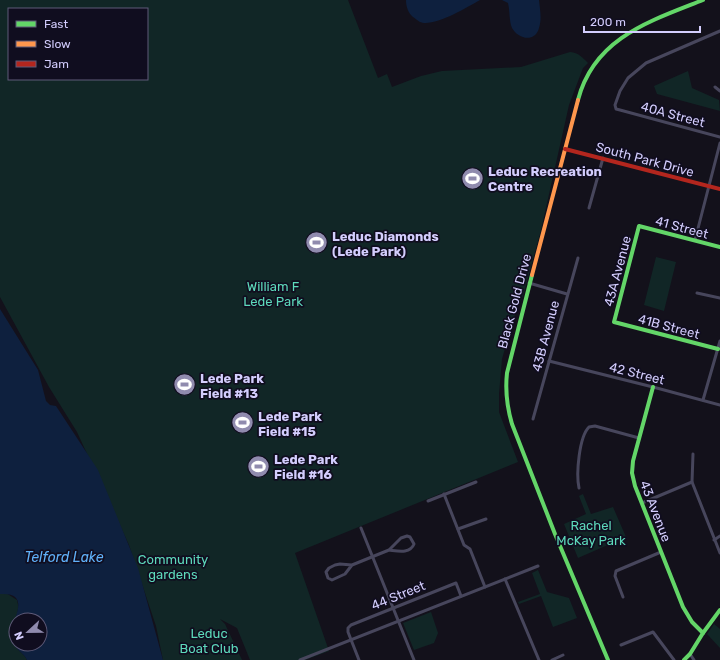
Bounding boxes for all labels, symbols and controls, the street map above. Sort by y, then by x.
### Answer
legend [8,8,148,80]
scale bar [584,8,700,34]
text: 200 m [590,15,626,29]
text: Fast [44,17,68,31]
text: Slow [44,37,71,51]
text: Jam [44,57,69,71]
street label: 40A Street [639,99,706,130]
street label: South Park Drive [594,139,696,180]
place label: Leduc Recreation Centre [488,164,602,194]
sports icon: Leduc Recreation Centre [459,165,485,191]
street label: 41 Street [654,213,710,242]
place label: Leduc Diamonds (Lede Park) [332,229,439,259]
sports icon: Leduc Diamonds (Lede Park) [304,230,330,256]
street label: 43A Avenue [601,234,634,308]
street label: Black Gold Drive [495,252,534,350]
park label: William F Lede Park [243,279,303,309]
street label: 43B Avenue [529,299,562,373]
street label: 41B Street [637,311,701,342]
street label: 42 Street [608,359,666,388]
place label: Lede Park Field #13 [200,371,264,401]
sports icon: Lede Park Field #13 [172,372,198,398]
place label: Lede Park Field #15 [258,409,322,439]
sports icon: Lede Park Field #15 [229,410,255,436]
place label: Lede Park Field #16 [274,452,338,482]
sports icon: Lede Park Field #16 [245,453,271,479]
street label: 43 Avenue [637,478,674,544]
park label: Rachel McKay Park [556,518,626,548]
water label: Telford Lake [24,549,104,566]
park label: Community gardens [138,552,208,583]
street label: 44 Street [369,578,427,613]
north arrow [8,612,48,652]
park label: Leduc Boat Club [180,626,239,656]
text: N [12,629,27,642]

